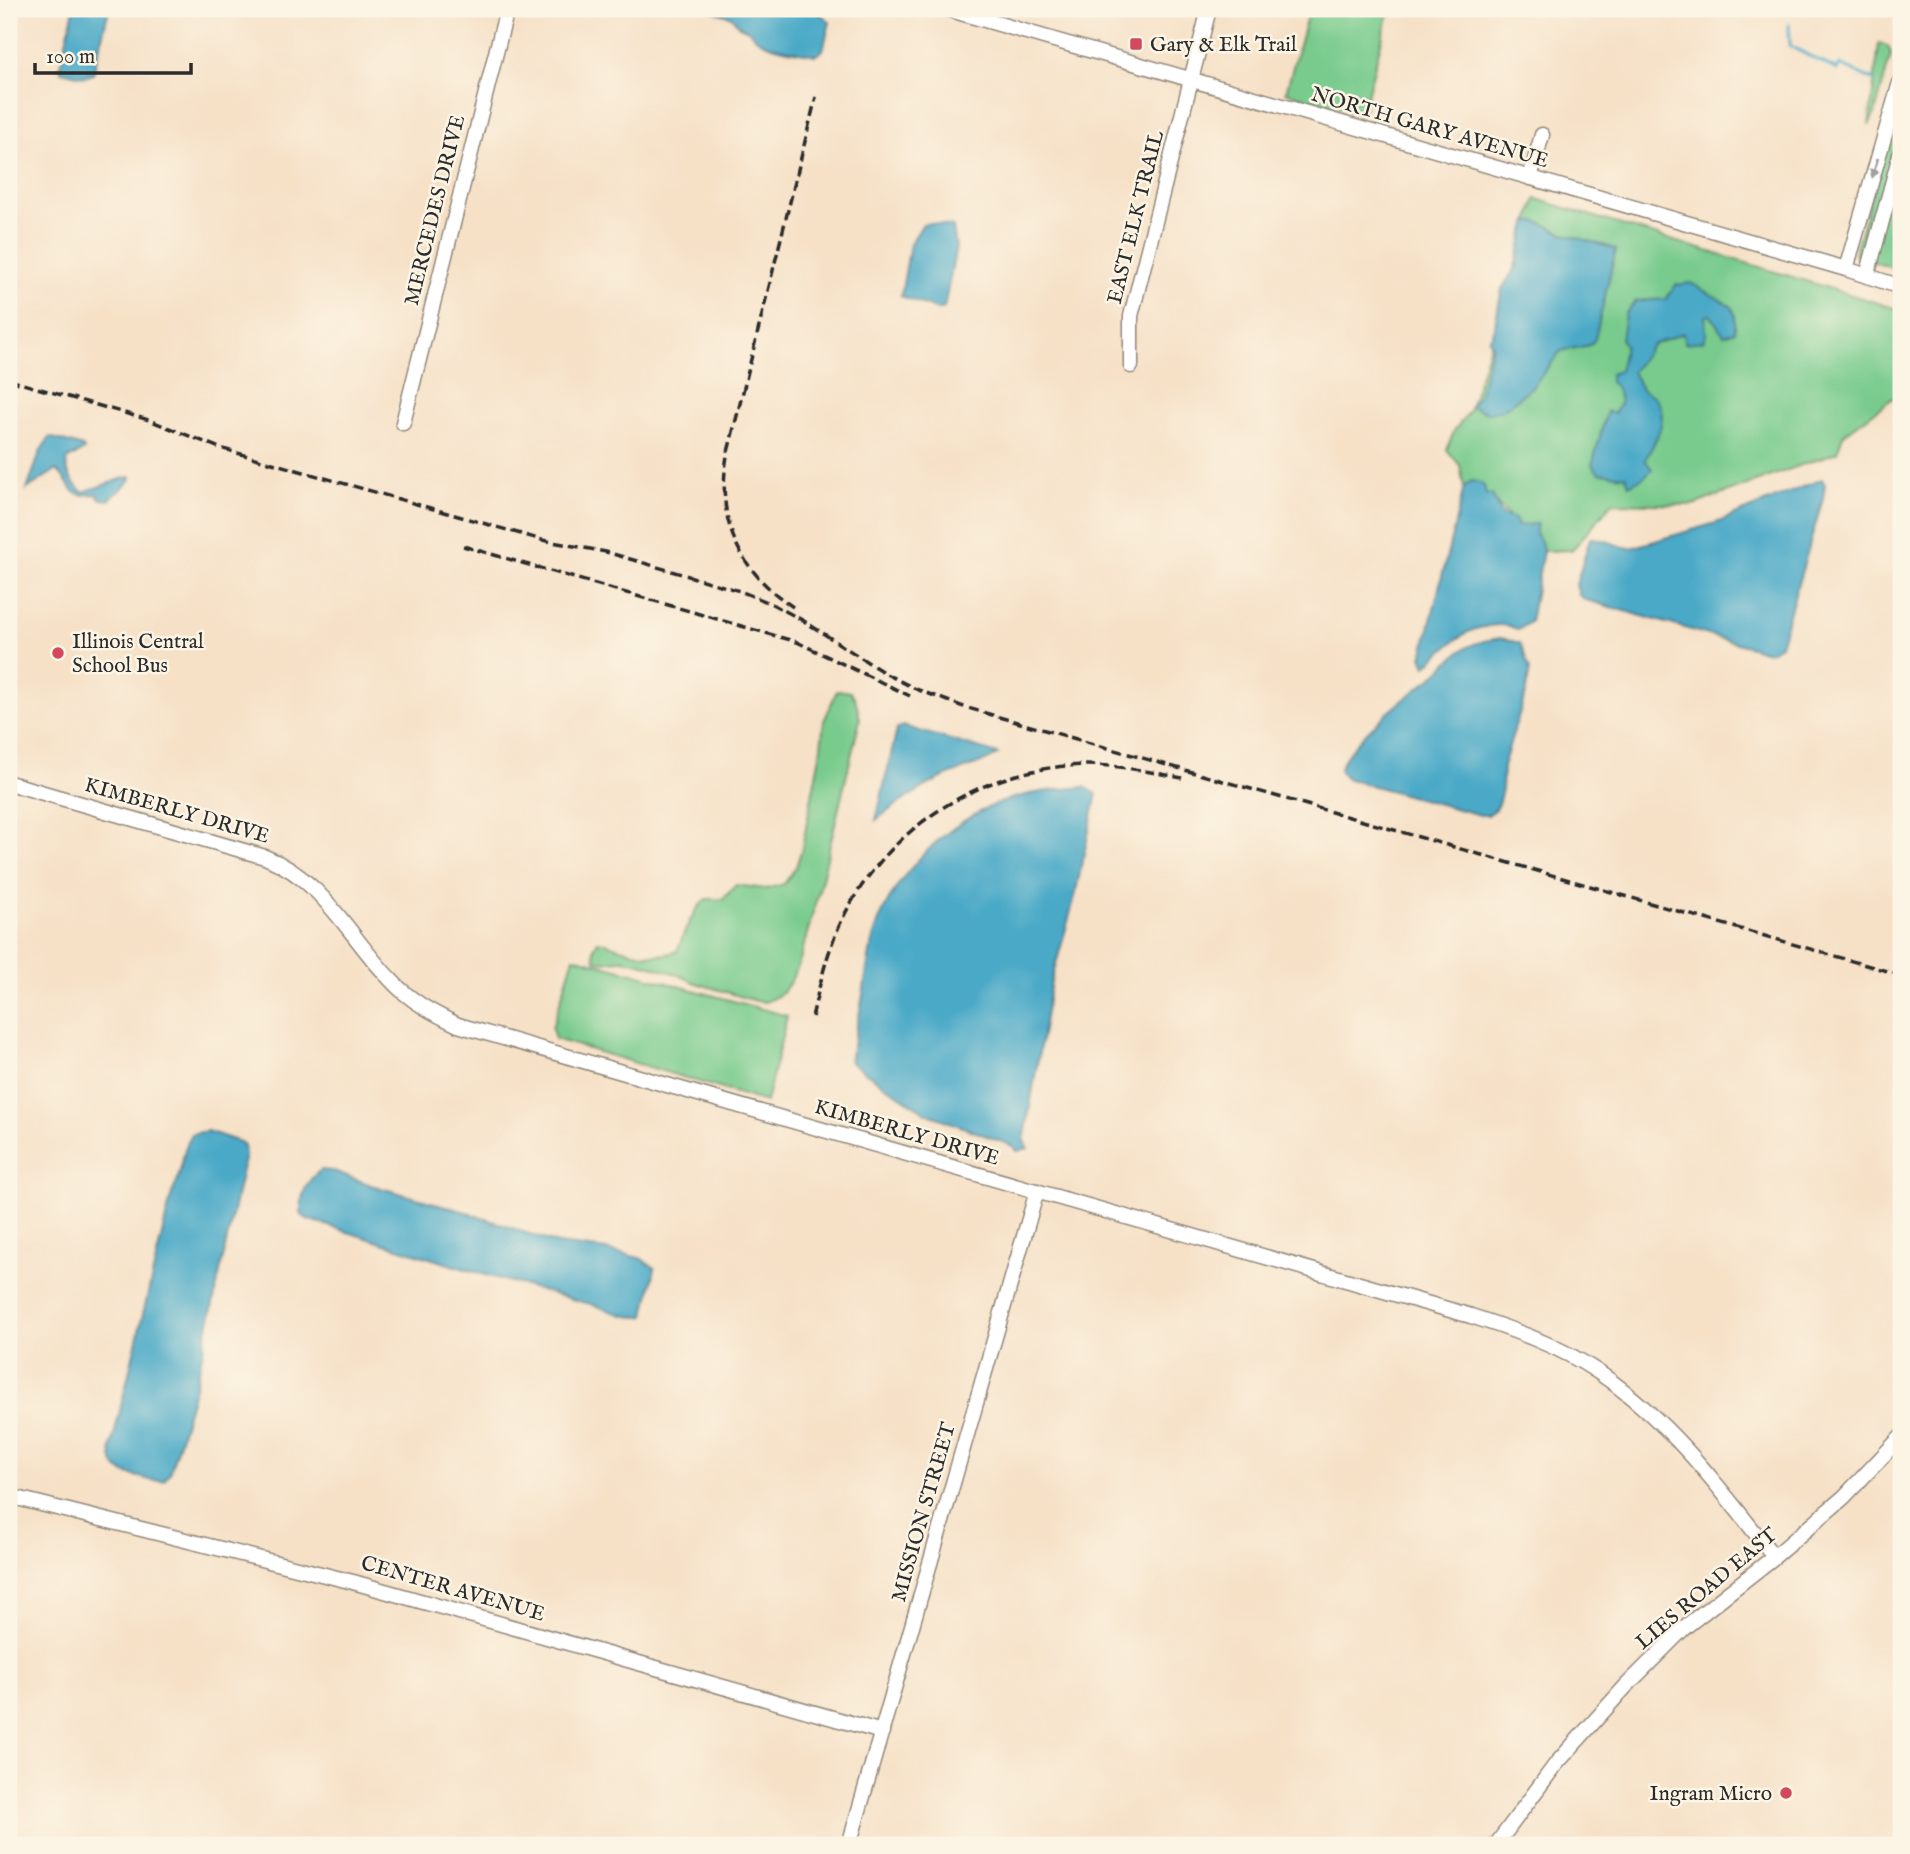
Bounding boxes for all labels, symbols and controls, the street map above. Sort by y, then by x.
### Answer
scale bar [35,32,191,76]
place label: Gary & Elk Trail [1150,32,1297,59]
marker: Gary & Elk Trail [1128,36,1144,52]
text: 100 m [46,44,95,71]
street label: NORTH GARY AVENUE [1308,82,1551,175]
street label: MERCEDES DRIVE [399,112,472,309]
street label: EAST ELK TRAIL [1102,128,1171,307]
one-way arrow [1870,158,1880,179]
place label: Illinois Central School Bus [72,629,204,680]
marker: Illinois Central School Bus [50,645,66,661]
street label: KIMBERLY DRIVE [81,772,272,851]
street label: KIMBERLY DRIVE [811,1094,1002,1173]
street label: MISSION STREET [886,1419,963,1605]
street label: LIES ROAD EAST [1631,1522,1784,1656]
street label: CENTER AVENUE [358,1550,548,1629]
place label: Ingram Micro [1649,1781,1772,1808]
marker: Ingram Micro [1778,1785,1794,1801]

